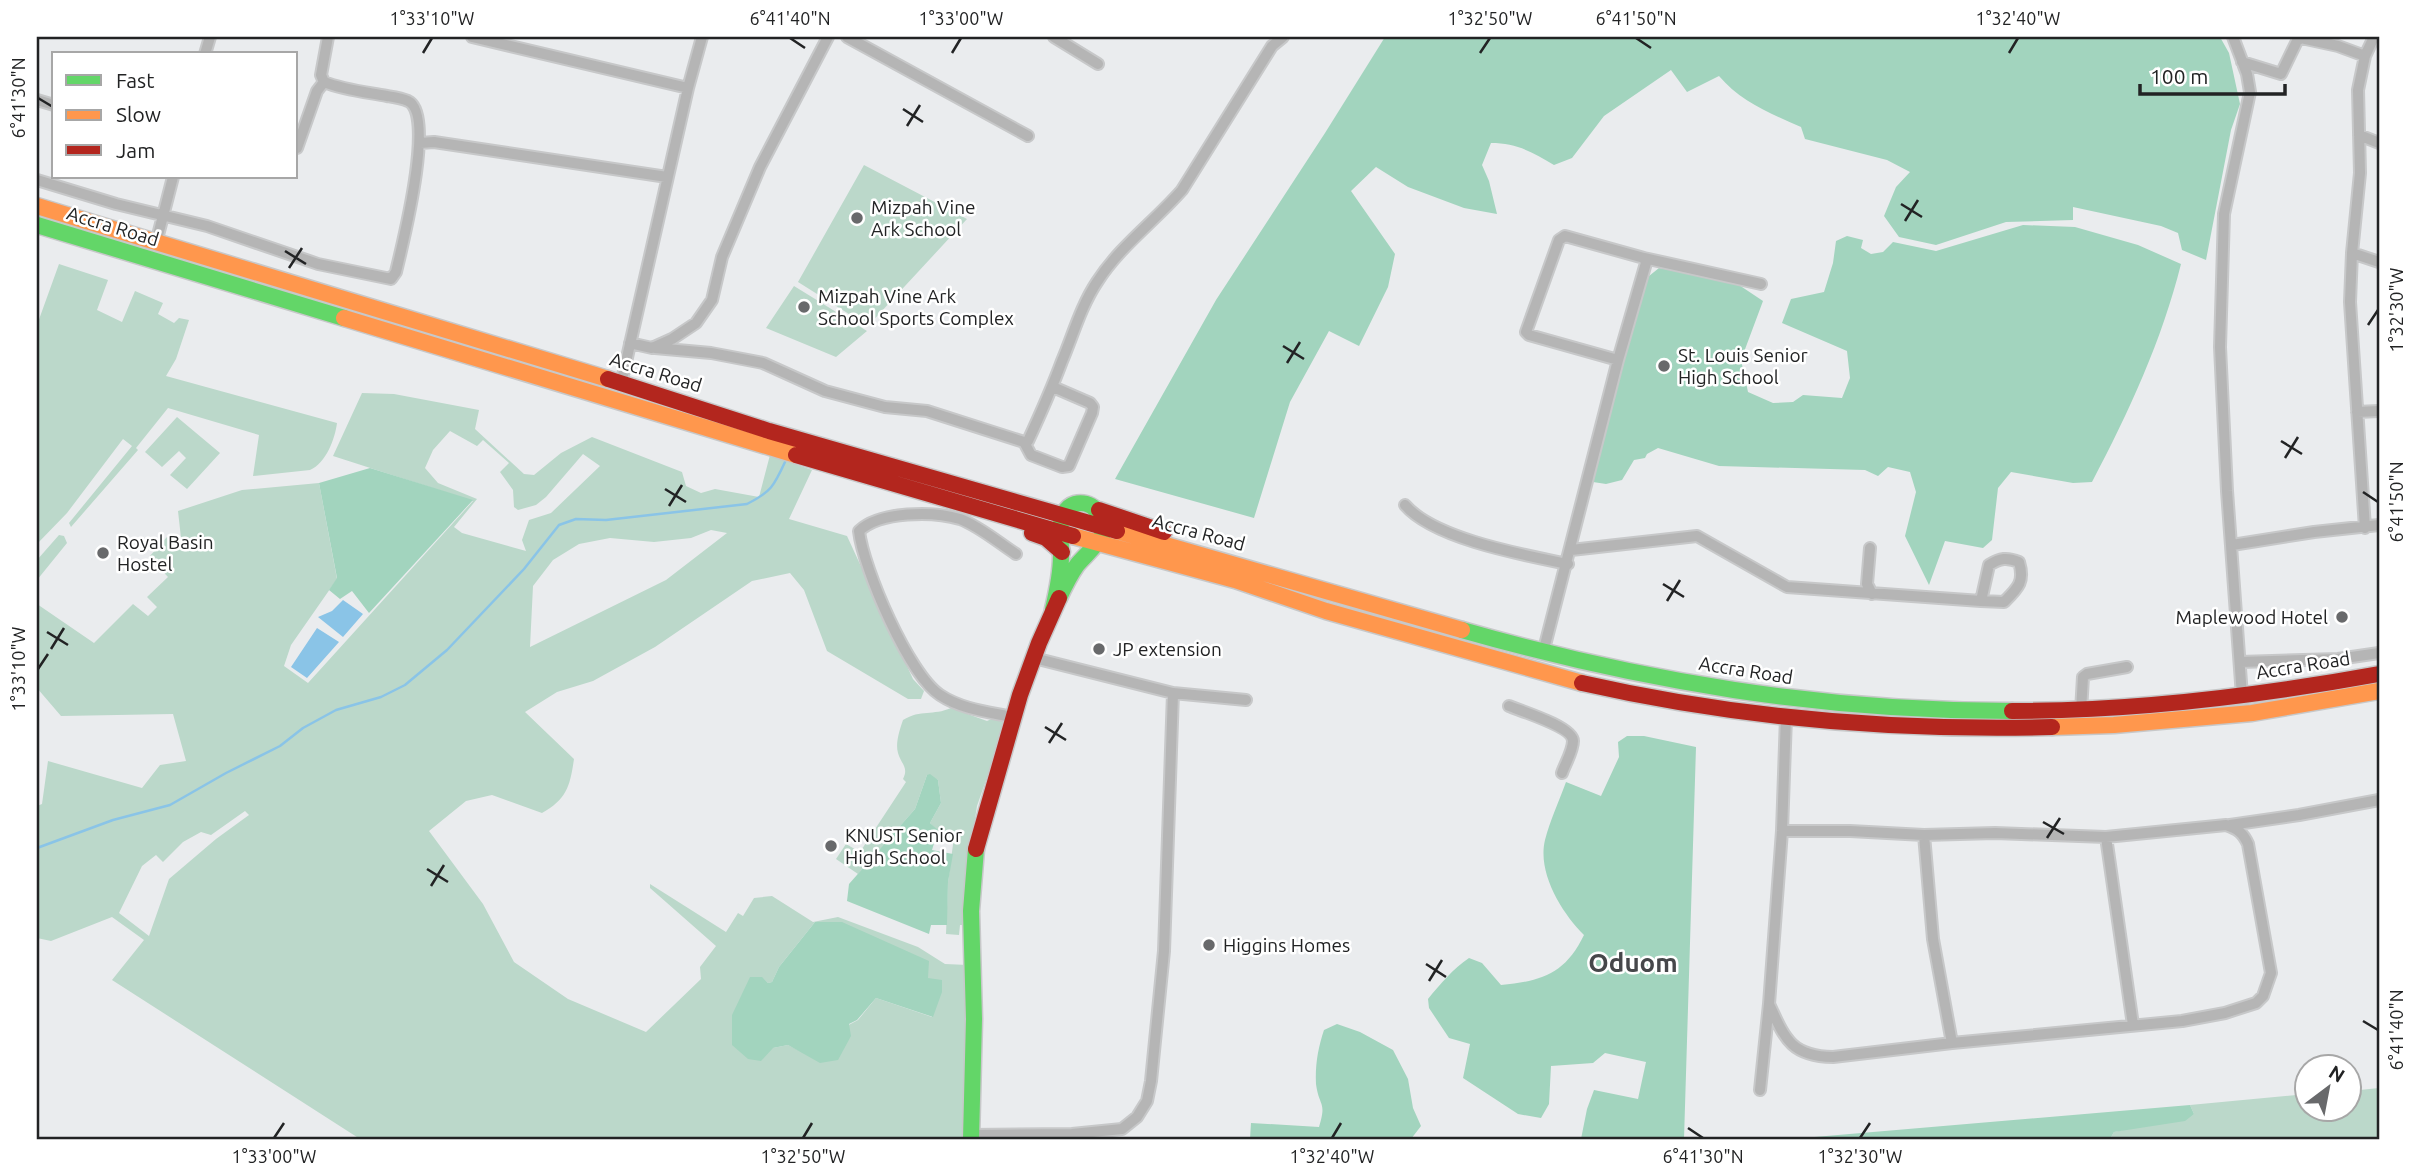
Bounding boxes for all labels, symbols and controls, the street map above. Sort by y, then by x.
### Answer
text: 1°33'10"W [390,8,475,28]
text: 6°41'40"N [750,8,830,28]
text: 1°33'00"W [919,8,1004,28]
text: 1°32'50"W [1448,8,1533,28]
text: 6°41'50"N [1596,8,1676,28]
text: 1°32'40"W [1976,8,2061,28]
legend [52,52,298,178]
scale bar [2140,52,2285,96]
text: 6°41'30"N [8,58,28,138]
text: 100 m [2150,64,2208,88]
text: Fast [116,68,154,92]
text: Slow [116,102,161,126]
text: Jam [116,138,155,162]
place label: Mizpah Vine Ark School [871,196,976,240]
street label: Accra Road [64,202,162,250]
marker: Mizpah Vine Ark School [849,210,865,226]
text: 1°32'30"W [2386,267,2406,352]
place label: Mizpah Vine Ark School Sports Complex [818,285,1014,329]
marker: Mizpah Vine Ark School Sports Complex [796,299,812,315]
place label: St. Louis Senior High School [1678,344,1808,388]
street label: Accra Road [607,348,705,396]
marker: St. Louis Senior High School [1656,358,1672,374]
text: 6°41'50"N [2386,462,2406,542]
street label: Accra Road [1150,509,1248,555]
place label: Royal Basin Hostel [117,531,214,575]
marker: Royal Basin Hostel [95,545,111,561]
place label: Maplewood Hotel [2175,606,2328,628]
marker: Maplewood Hotel [2334,609,2350,625]
text: 1°33'10"W [8,626,28,711]
place label: JP extension [1113,638,1222,660]
marker: JP extension [1091,641,1107,657]
street label: Accra Road [2254,647,2352,683]
street label: Accra Road [1697,652,1795,688]
place label: KNUST Senior High School [845,824,962,868]
marker: KNUST Senior High School [823,838,839,854]
place label: Higgins Homes [1223,934,1350,956]
marker: Higgins Homes [1201,937,1217,953]
district label: Oduom [1588,948,1678,977]
text: 6°41'40"N [2386,990,2406,1070]
north arrow [2294,1054,2364,1124]
text: N [2325,1060,2349,1087]
text: 1°33'00"W [232,1146,317,1166]
text: 1°32'50"W [761,1146,846,1166]
text: 1°32'40"W [1290,1146,1375,1166]
text: 6°41'30"N [1663,1146,1743,1166]
text: 1°32'30"W [1818,1146,1903,1166]

